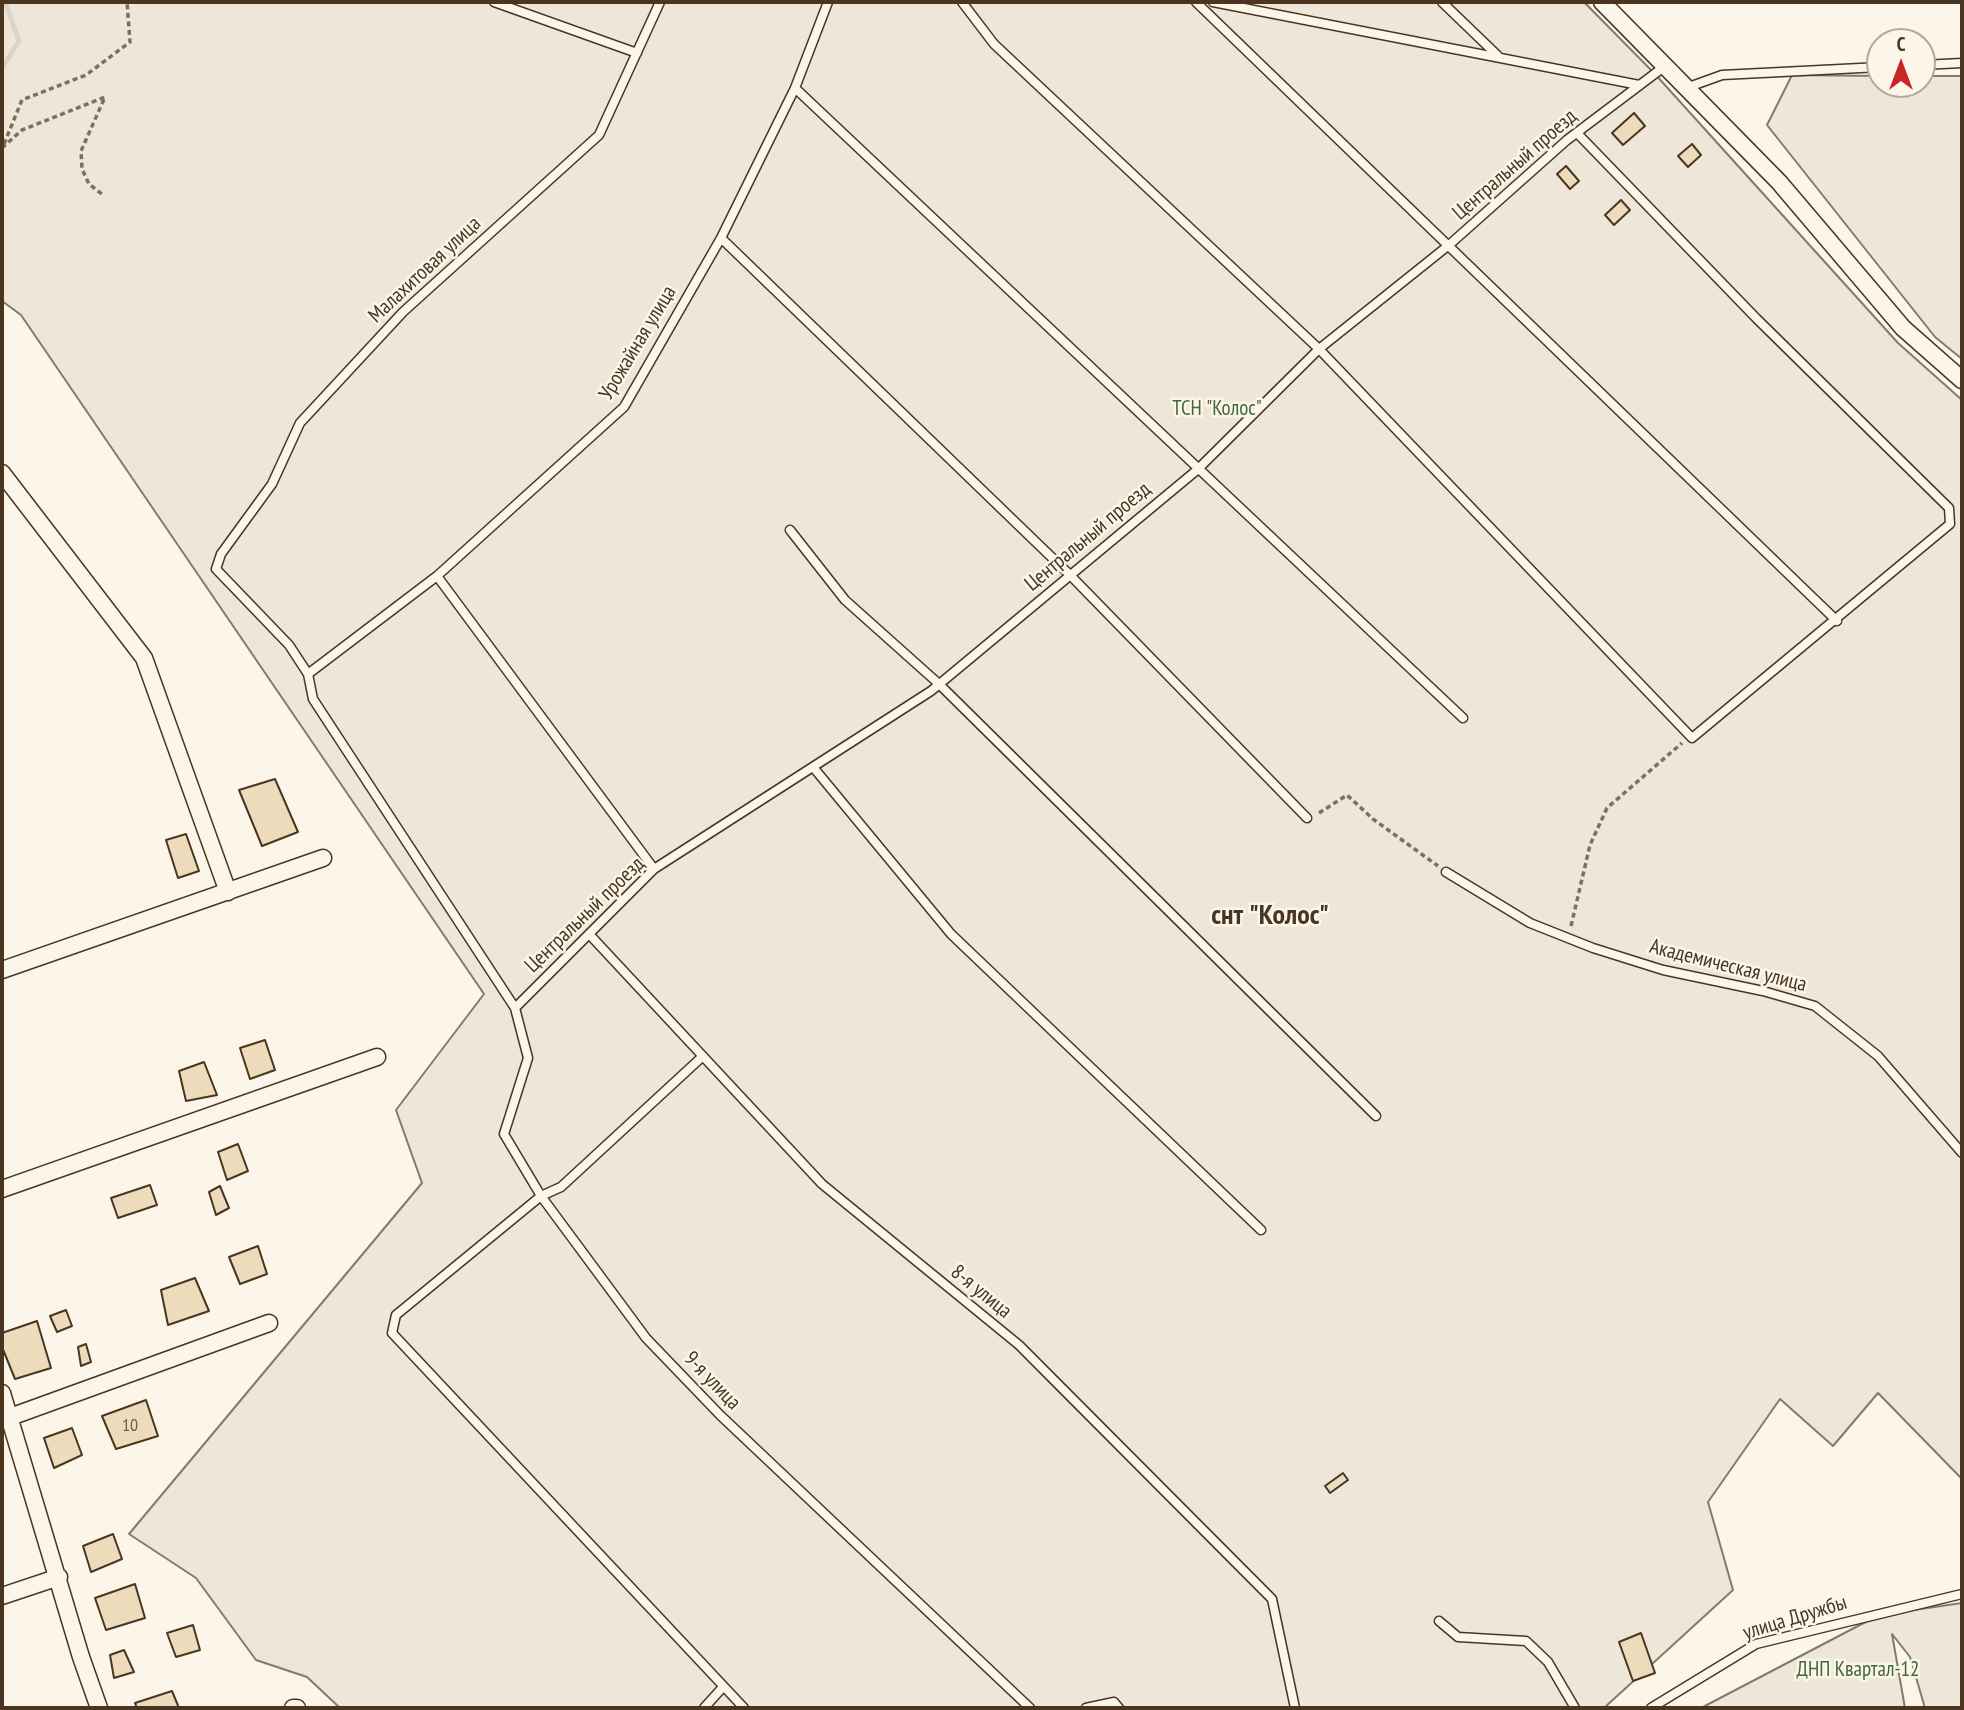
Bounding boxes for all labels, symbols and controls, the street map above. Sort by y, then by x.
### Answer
north arrow [1866,28,1936,98]
text: С [1897,32,1905,56]
street label: Центральный проезд [1448,104,1582,226]
street label: Малахитовая улица [364,211,486,329]
street label: Урожайная улица [594,281,682,405]
park label: ТСН "Колос" [1172,396,1262,422]
street label: Центральный проезд [1020,477,1156,597]
street label: Центральный проезд [520,852,650,978]
district label: снт "Колос" [1211,899,1329,933]
street label: Академическая улица [1647,934,1809,998]
street label: 8-я улица [945,1260,1017,1324]
street label: 9-я улица [678,1347,746,1415]
house number: 10 [122,1415,138,1437]
street label: улица Дружбы [1740,1590,1850,1646]
park label: ДНП Квартал-12 [1797,1657,1919,1683]

